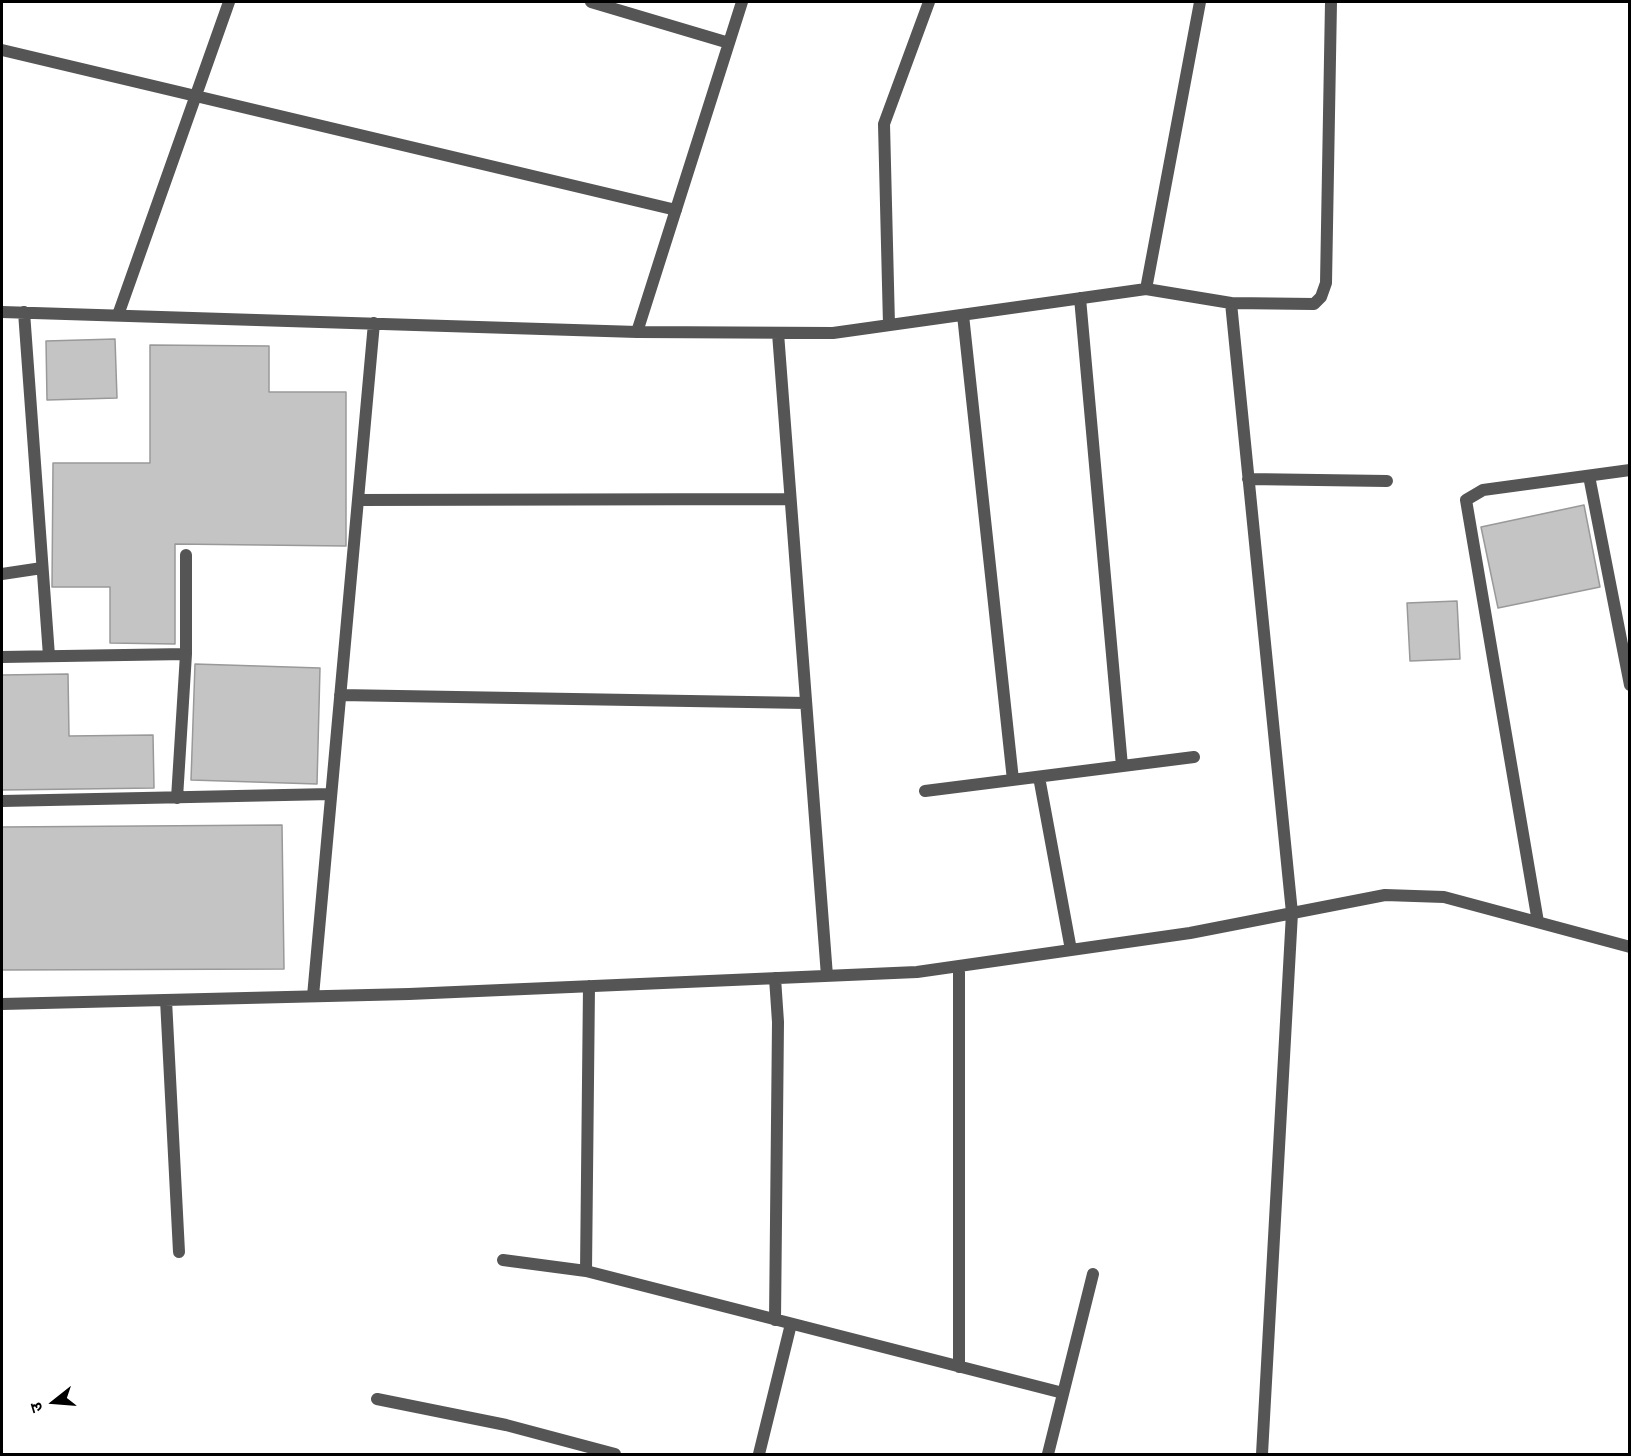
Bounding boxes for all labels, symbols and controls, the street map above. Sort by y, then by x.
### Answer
north arrow [24,1372,84,1432]
text: उ [26,1400,47,1415]

